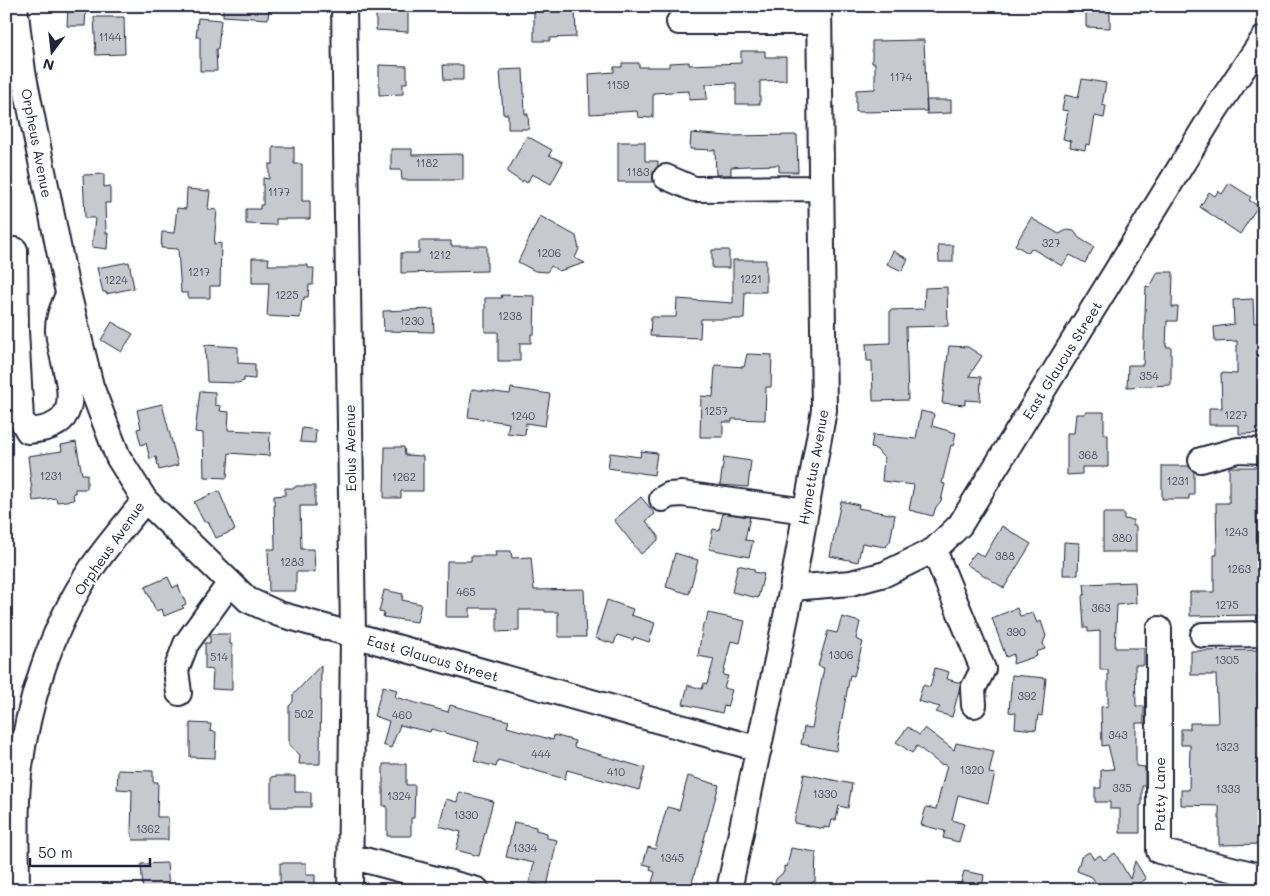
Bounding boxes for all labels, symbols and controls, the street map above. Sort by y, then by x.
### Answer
north arrow [28,28,78,78]
house number: 1144 [99,29,122,44]
text: N [41,54,56,76]
house number: 1174 [890,69,913,84]
house number: 1159 [607,77,630,92]
street label: Orpheus Avenue [17,87,57,199]
house number: 1182 [416,155,438,170]
house number: 1183 [627,164,650,179]
house number: 1177 [268,184,290,199]
house number: 327 [1042,235,1060,250]
house number: 1206 [537,245,561,260]
house number: 1212 [429,247,451,262]
house number: 1217 [188,264,210,279]
house number: 1221 [740,271,762,286]
house number: 1224 [104,272,128,287]
house number: 1225 [275,287,299,302]
street label: East Glaucus Street [1018,297,1106,423]
house number: 1238 [498,308,522,323]
house number: 1230 [400,313,424,328]
house number: 354 [1139,368,1159,383]
house number: 1257 [704,403,728,418]
street label: Eolus Avenue [340,404,360,492]
house number: 1227 [1224,407,1248,422]
house number: 1240 [511,408,535,423]
street label: Hymettus Avenue [794,408,832,526]
house number: 368 [1078,447,1098,462]
house number: 1231 [40,468,62,483]
house number: 1262 [392,469,416,484]
house number: 1231 [1167,473,1189,488]
street label: Orpheus Avenue [69,497,149,599]
house number: 1243 [1224,524,1249,539]
house number: 380 [1112,530,1132,545]
house number: 388 [995,548,1015,563]
house number: 1283 [280,554,305,569]
house number: 1263 [1227,561,1252,576]
house number: 465 [456,584,476,599]
house number: 1275 [1215,597,1239,612]
house number: 363 [1091,600,1111,615]
house number: 390 [1006,624,1026,639]
street label: East Glaucus Street [365,630,501,686]
house number: 1306 [829,647,853,662]
house number: 514 [210,649,228,664]
house number: 1305 [1215,652,1239,667]
house number: 392 [1017,688,1037,703]
house number: 502 [294,706,314,721]
house number: 460 [392,707,412,722]
house number: 343 [1108,727,1128,742]
house number: 1323 [1215,739,1240,754]
house number: 444 [531,746,551,761]
street label: Patty Lane [1150,757,1169,831]
house number: 1320 [960,762,984,777]
house number: 410 [607,764,625,779]
house number: 335 [1112,780,1132,795]
house number: 1333 [1216,781,1241,796]
house number: 1330 [813,786,838,801]
house number: 1324 [387,788,412,803]
house number: 1330 [454,807,479,822]
house number: 1362 [136,821,160,836]
scale bar [30,836,150,868]
house number: 1334 [513,840,538,855]
text: 50 m [38,842,73,862]
house number: 1345 [660,850,684,865]

